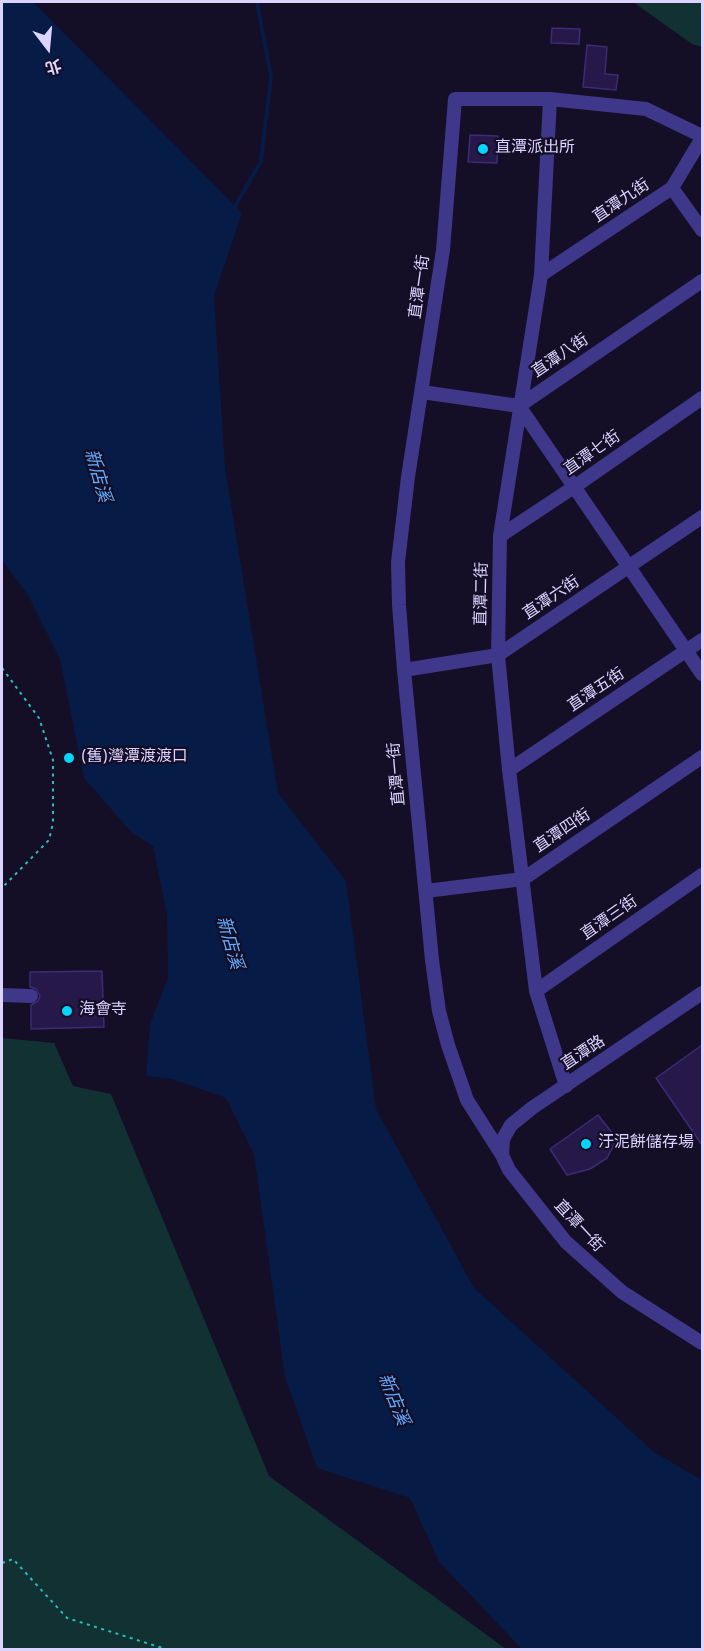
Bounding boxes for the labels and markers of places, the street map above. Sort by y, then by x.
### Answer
place label: 直潭派出所 [495,139,575,159]
marker: 直潭派出所 [476,142,490,156]
place label: (舊)灣潭渡渡口 [81,748,188,768]
marker: (舊)灣潭渡渡口 [62,751,76,765]
place label: 海會寺 [79,1001,127,1021]
marker: 海會寺 [60,1004,74,1018]
place label: 汙泥餅儲存場 [598,1134,694,1154]
marker: 汙泥餅儲存場 [579,1137,593,1151]

